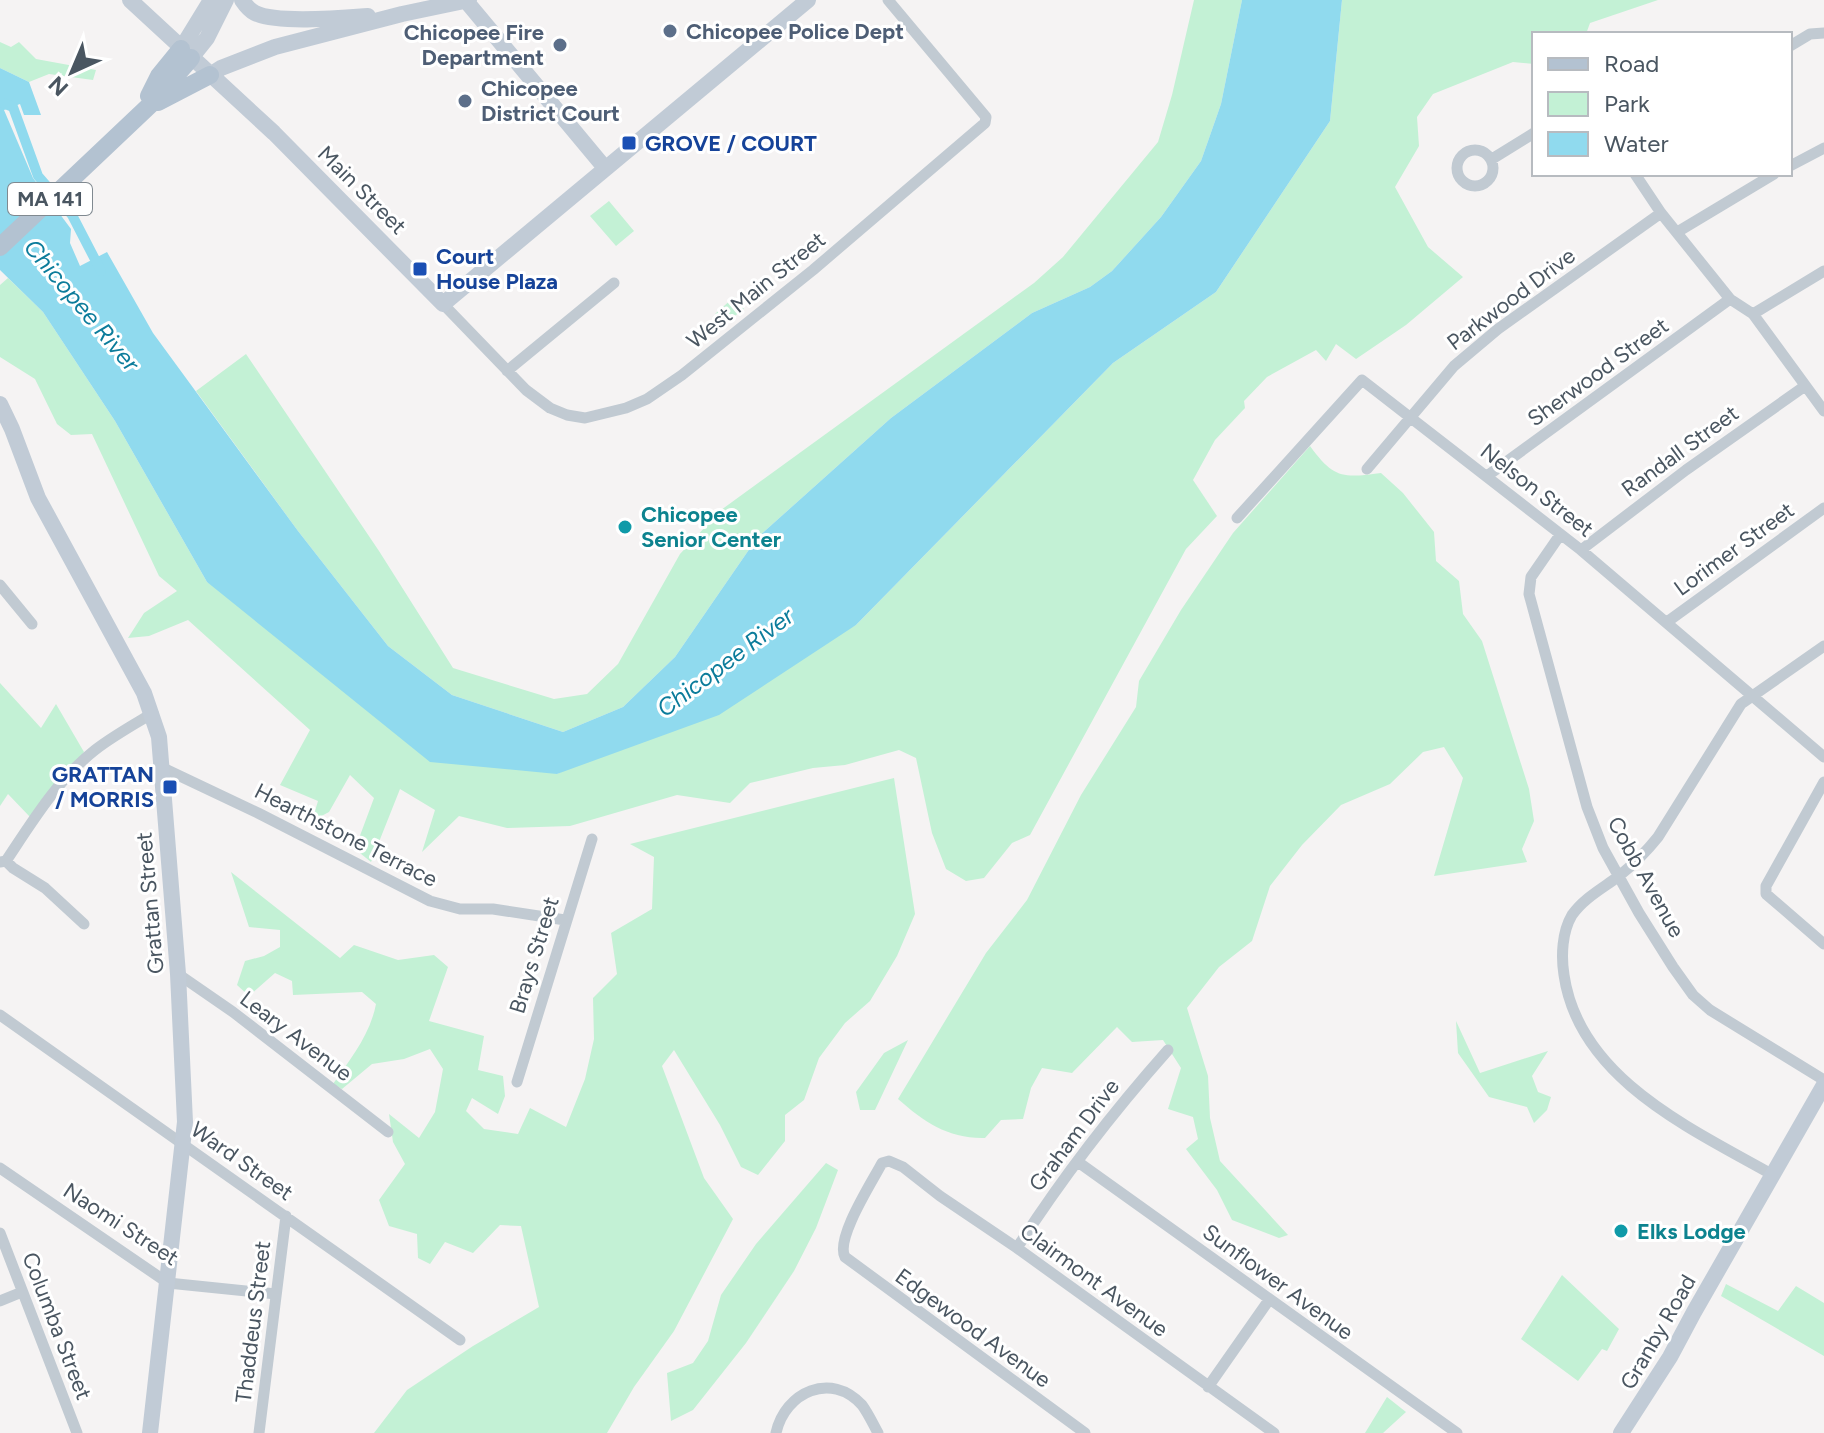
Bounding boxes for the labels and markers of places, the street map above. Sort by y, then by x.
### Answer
place label: Chicopee Police Dept [686,18,904,45]
place label: Chicopee Fire Department [404,19,544,71]
marker: Chicopee Police Dept [661,22,679,40]
marker: Chicopee Fire Department [551,36,569,54]
place label: Chicopee District Court [481,75,620,127]
marker: Chicopee District Court [456,92,474,110]
place label: GROVE / COURT [645,130,817,157]
marker: GROVE / COURT [620,134,638,152]
place label: Court House Plaza [436,243,558,295]
marker: Court House Plaza [411,260,429,278]
place label: Chicopee Senior Center [641,501,782,553]
marker: Chicopee Senior Center [616,518,634,536]
place label: GRATTAN / MORRIS [52,761,154,813]
marker: GRATTAN / MORRIS [161,778,179,796]
place label: Elks Lodge [1637,1218,1746,1245]
marker: Elks Lodge [1612,1222,1630,1240]

